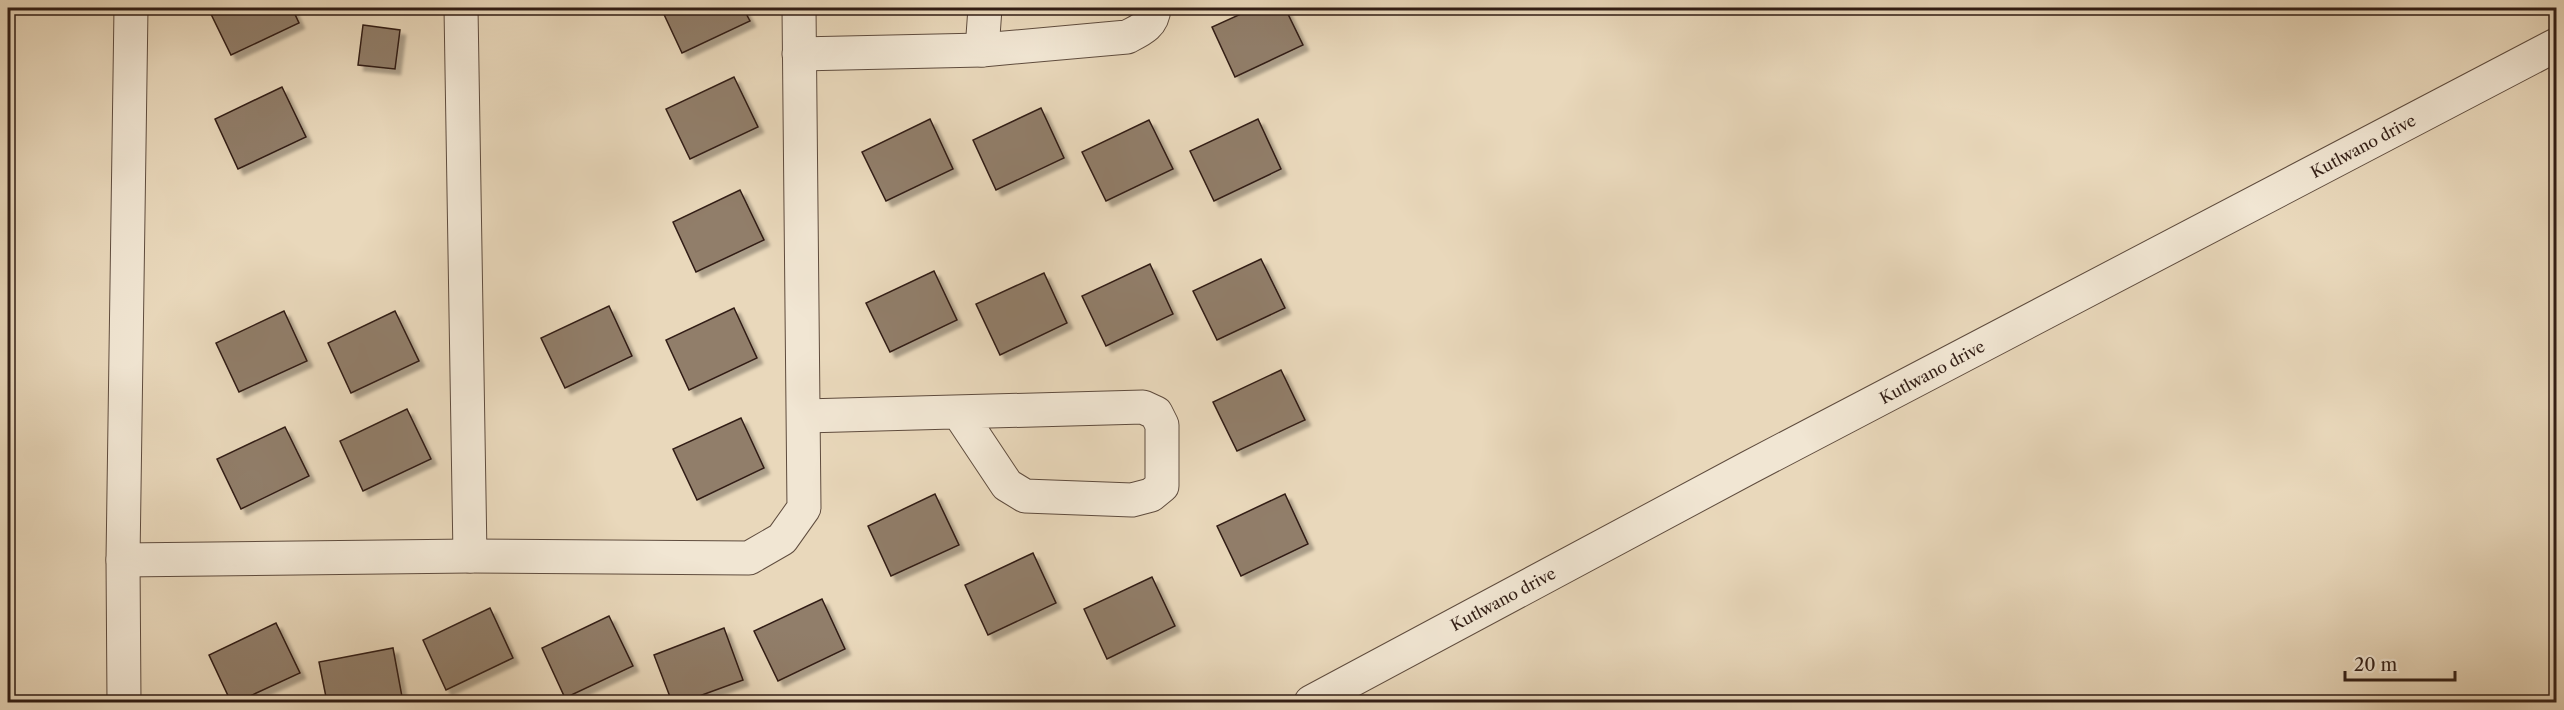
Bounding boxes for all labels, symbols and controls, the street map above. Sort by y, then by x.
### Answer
street label: Kutlwano drive [2307,110,2419,182]
street label: Kutlwano drive [1876,336,1988,408]
street label: Kutlwano drive [1447,563,1559,635]
scale bar [2345,644,2454,682]
text: 20 m [2354,654,2398,676]

